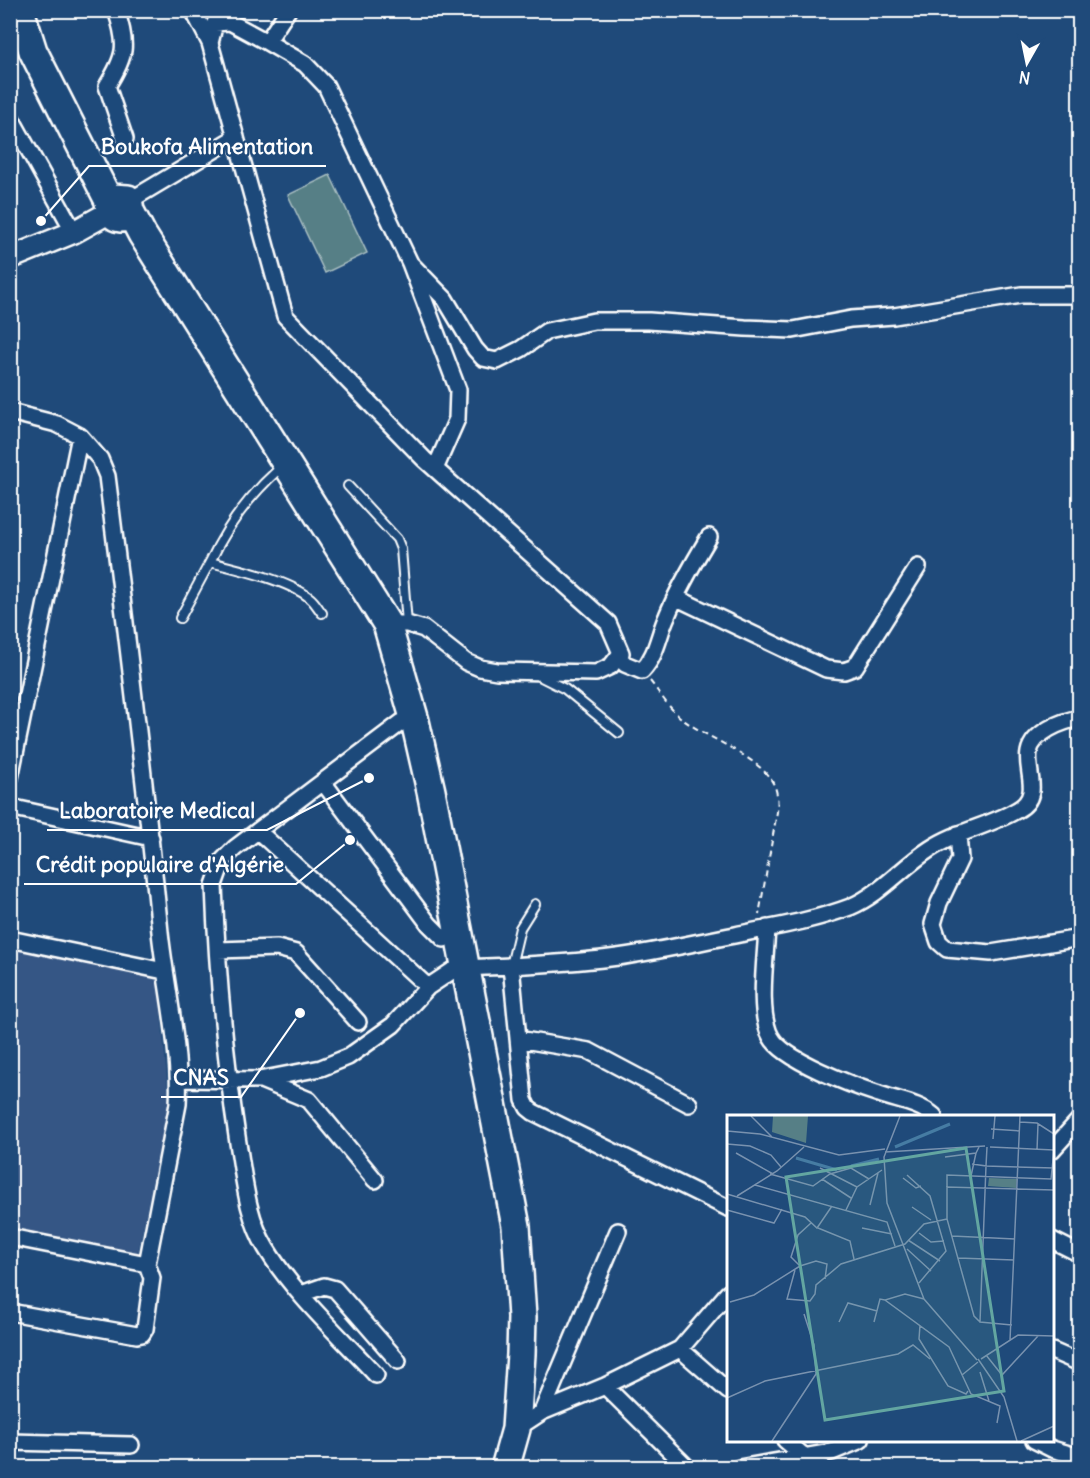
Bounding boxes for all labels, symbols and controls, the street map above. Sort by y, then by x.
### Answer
north arrow [997,33,1057,93]
text: N [1018,67,1032,89]
callout: Boukofa Alimentation [89,126,326,166]
text: Boukofa Alimentation [101,132,314,160]
callout: Laboratoire Medical [47,790,267,830]
text: Laboratoire Medical [59,796,255,824]
callout: Crédit populaire d'Algérie [24,844,296,884]
text: Crédit populaire d'Algérie [36,850,284,878]
callout: CNAS [161,1057,241,1097]
text: CNAS [173,1063,229,1091]
inset map [727,1115,1054,1442]

